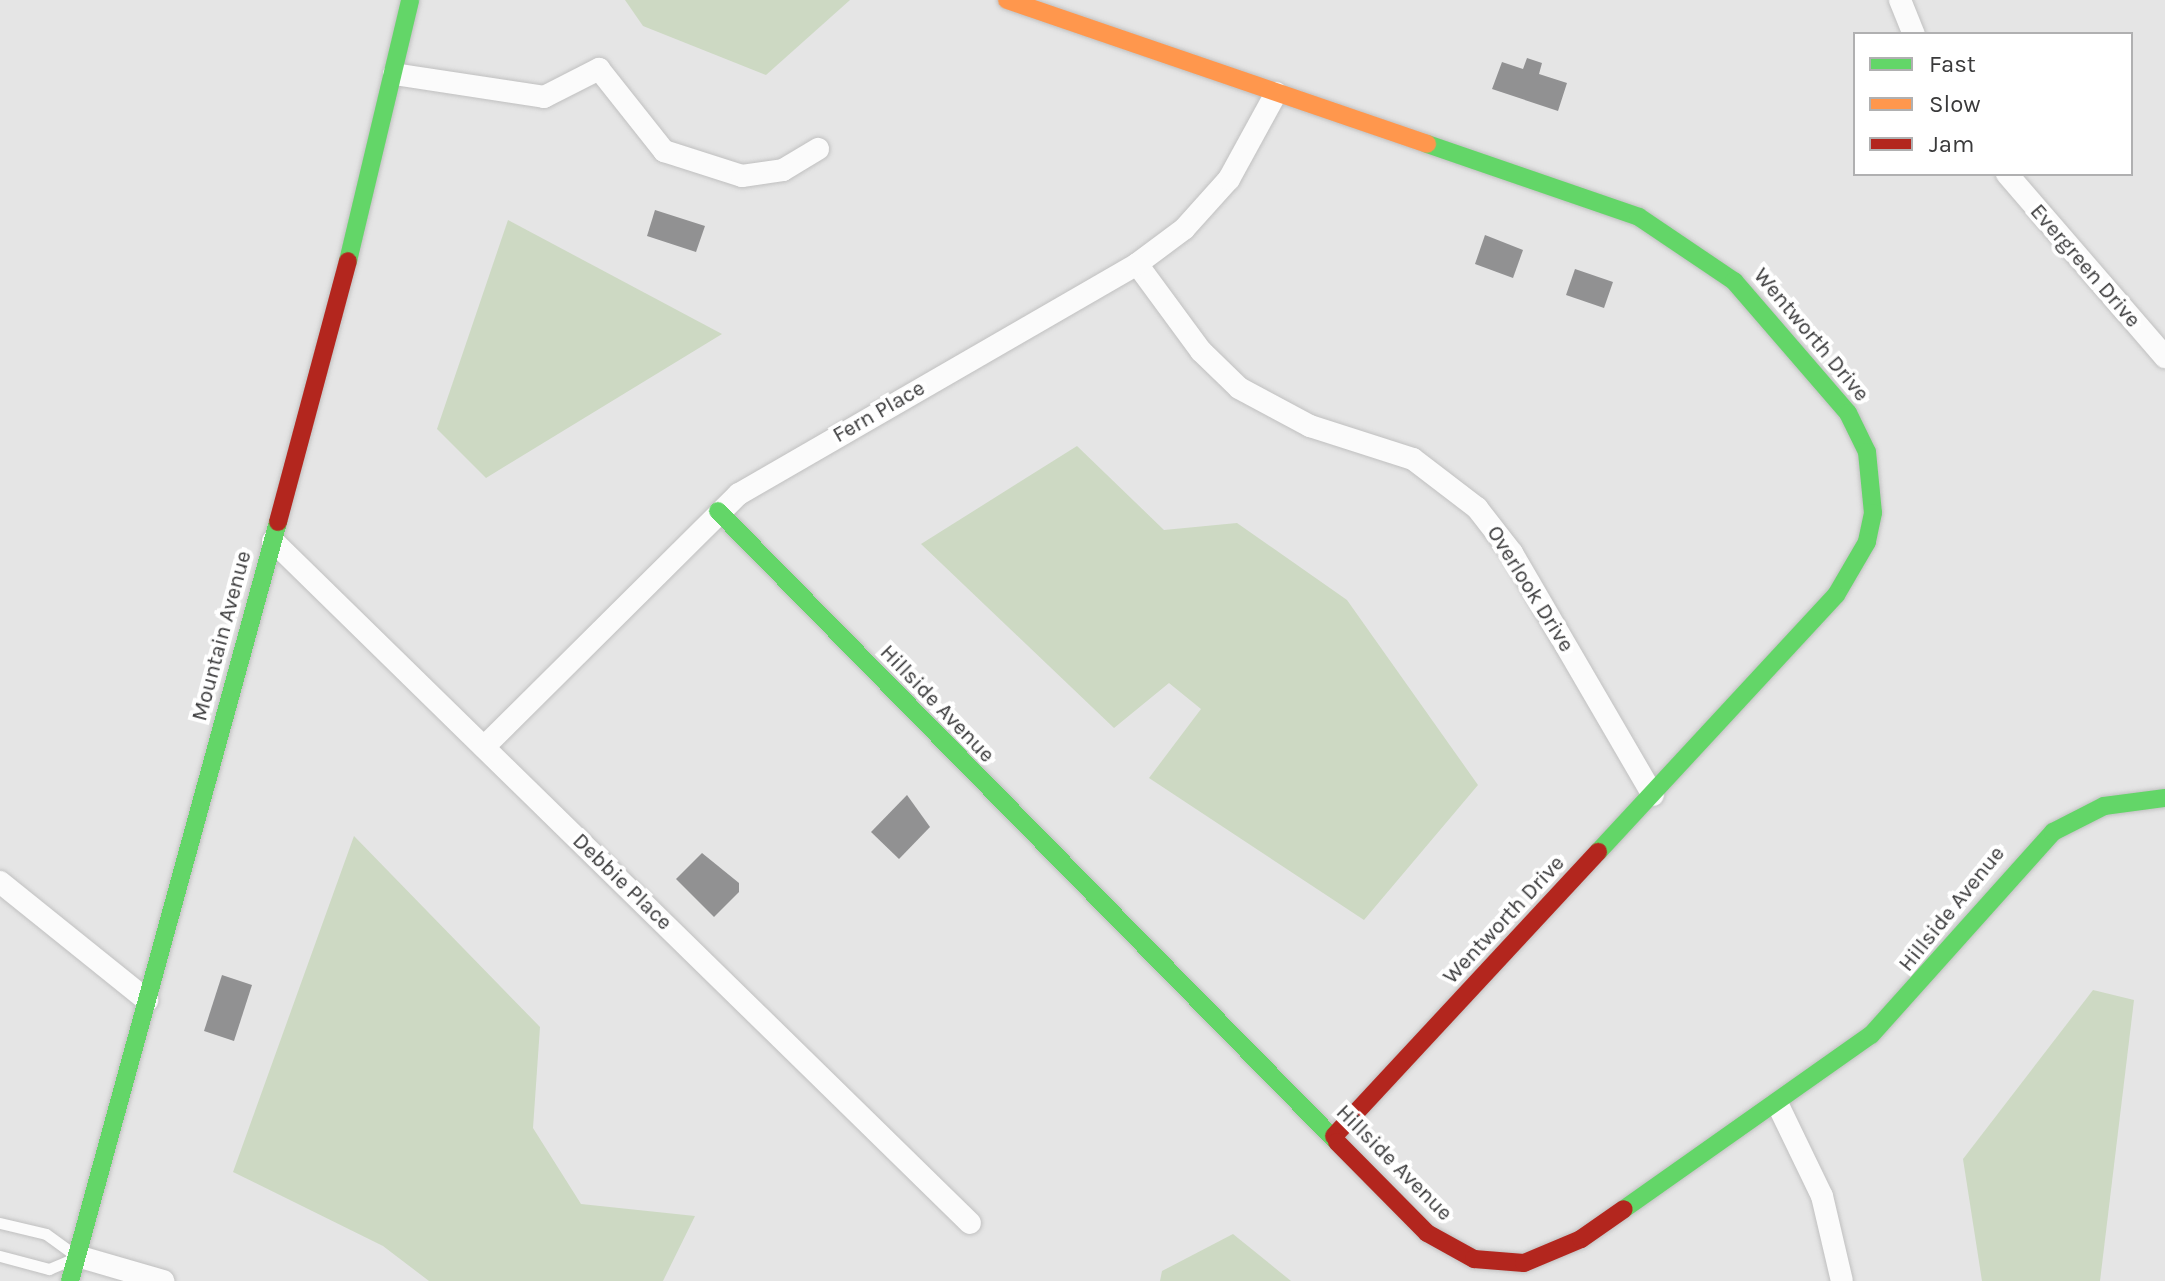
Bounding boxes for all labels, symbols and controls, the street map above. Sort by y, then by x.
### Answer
legend [1853,32,2133,176]
text: Fast [1929,50,1976,78]
text: Slow [1929,90,1981,118]
text: Jam [1929,130,1974,158]
street label: Evergreen Drive [2024,199,2146,333]
street label: Wentworth Drive [1748,263,1874,407]
street label: Fern Place [828,375,930,449]
street label: Overlook Drive [1481,521,1579,657]
street label: Mountain Avenue [187,548,257,724]
street label: Hillside Avenue [874,640,1000,768]
street label: Debbie Place [567,828,677,936]
street label: Hillside Avenue [1893,841,2011,977]
street label: Wentworth Drive [1438,850,1570,990]
street label: Hillside Avenue [1330,1099,1458,1227]

